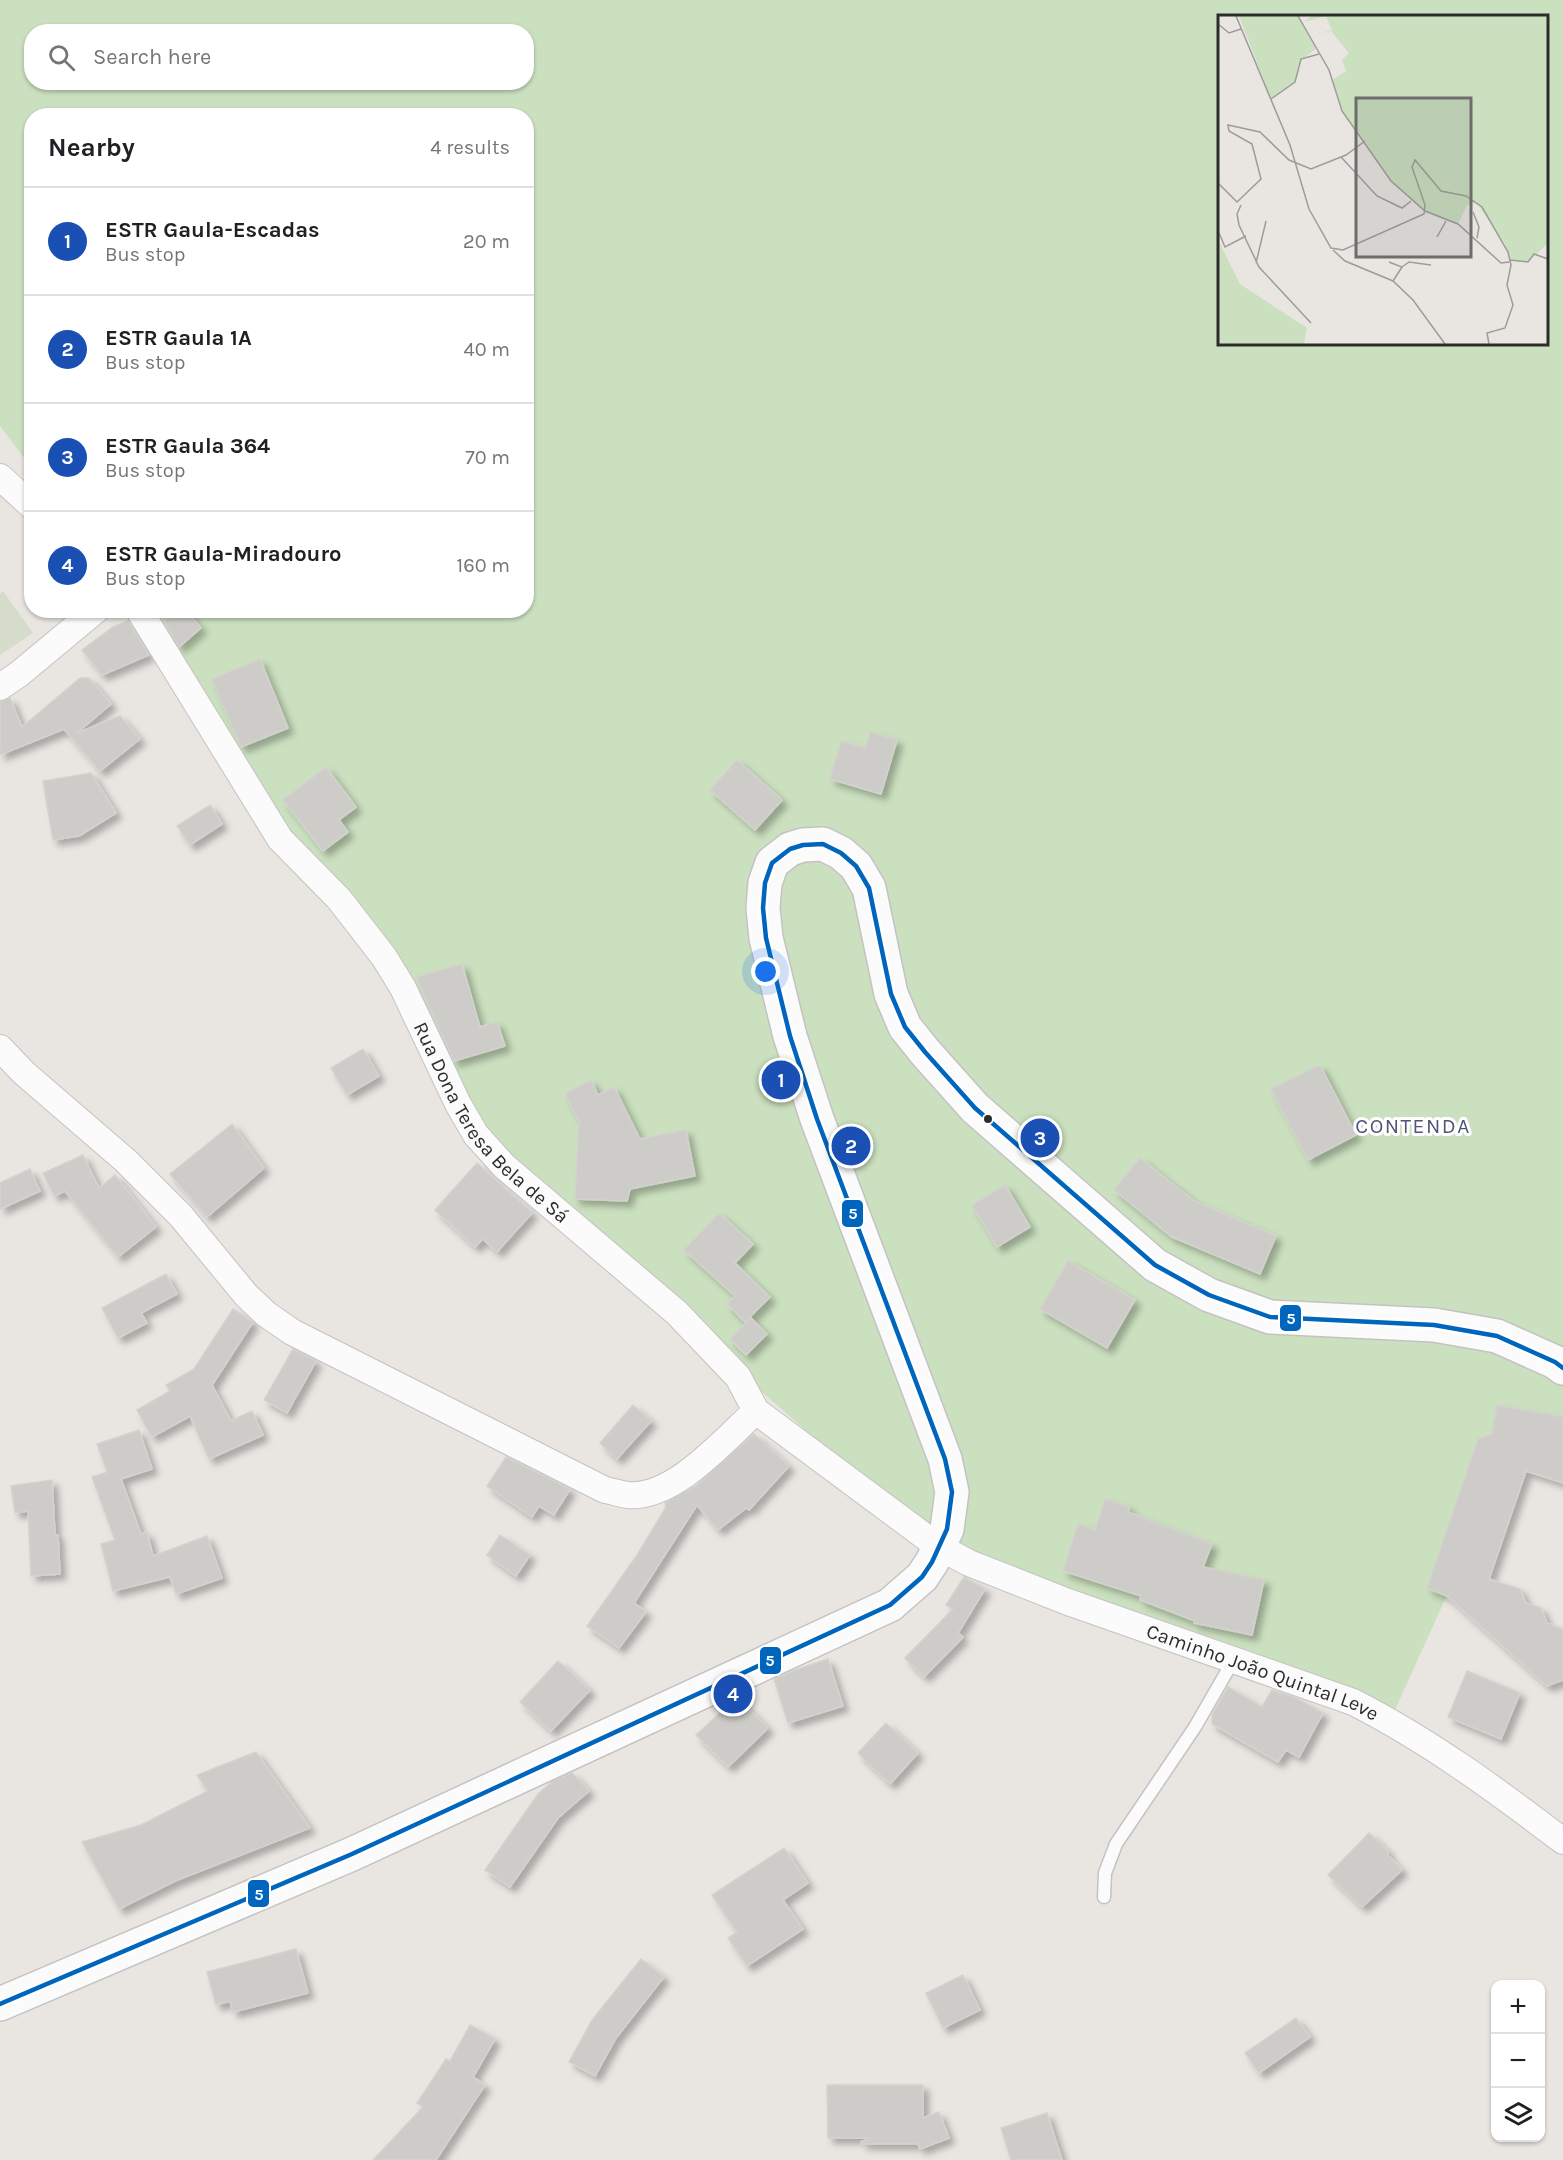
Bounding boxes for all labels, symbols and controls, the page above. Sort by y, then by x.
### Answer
inset map [1218,15,1548,345]
search box [24,24,534,90]
icon: search [45,41,78,74]
text: Search here [93,44,211,70]
text: Nearby [48,132,135,163]
text: 4 results [430,136,510,159]
text: ESTR Gaula-Escadas [105,217,320,243]
text: 1 [64,230,71,253]
text: 20 m [463,230,510,253]
text: Bus stop [105,243,185,266]
text: ESTR Gaula 1A [105,325,252,351]
text: 2 [61,338,74,361]
text: 40 m [464,338,510,361]
text: Bus stop [105,351,185,374]
text: ESTR Gaula 364 [105,433,270,459]
text: 3 [61,446,74,469]
text: 70 m [465,446,510,469]
text: Bus stop [105,459,185,482]
text: ESTR Gaula-Miradouro [105,541,342,567]
text: 4 [62,554,73,577]
text: 160 m [457,554,510,577]
text: Bus stop [105,567,185,590]
your location [751,957,780,986]
street label: Rua Dona Teresa Bela de Sá [409,1018,573,1228]
pin: 1 [762,1058,800,1102]
unlabelled marker [982,1113,994,1125]
district label: CONTENDA [1355,1114,1471,1138]
pin: 3 [1020,1116,1060,1160]
pin: 2 [832,1124,870,1168]
line badge: 5 [841,1199,864,1228]
text: 5 [848,1204,858,1223]
line badge: 5 [1279,1304,1302,1332]
text: 5 [1286,1309,1296,1328]
street label: Caminho João Quintal Leve [1143,1619,1383,1725]
line badge: 5 [759,1646,782,1675]
text: 5 [765,1651,775,1670]
pin: 4 [714,1672,752,1716]
line badge: 5 [247,1879,270,1908]
text: 5 [254,1885,264,1904]
map controls [1491,1980,1545,2142]
button: + [1491,1980,1545,2034]
button: − [1491,2034,1545,2088]
button: layers [1491,2088,1545,2142]

